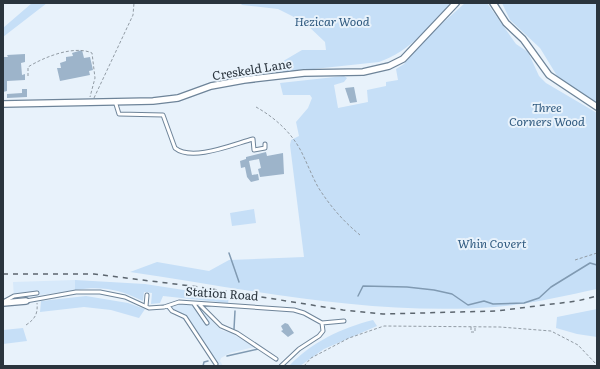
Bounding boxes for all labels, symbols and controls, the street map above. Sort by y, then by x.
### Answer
park label: Hezicar Wood [294,12,370,30]
street label: Creskeld Lane [211,54,293,84]
park label: Three Corners Wood [509,98,585,130]
park label: Whin Covert [457,234,527,252]
street label: Station Road [185,281,260,305]

